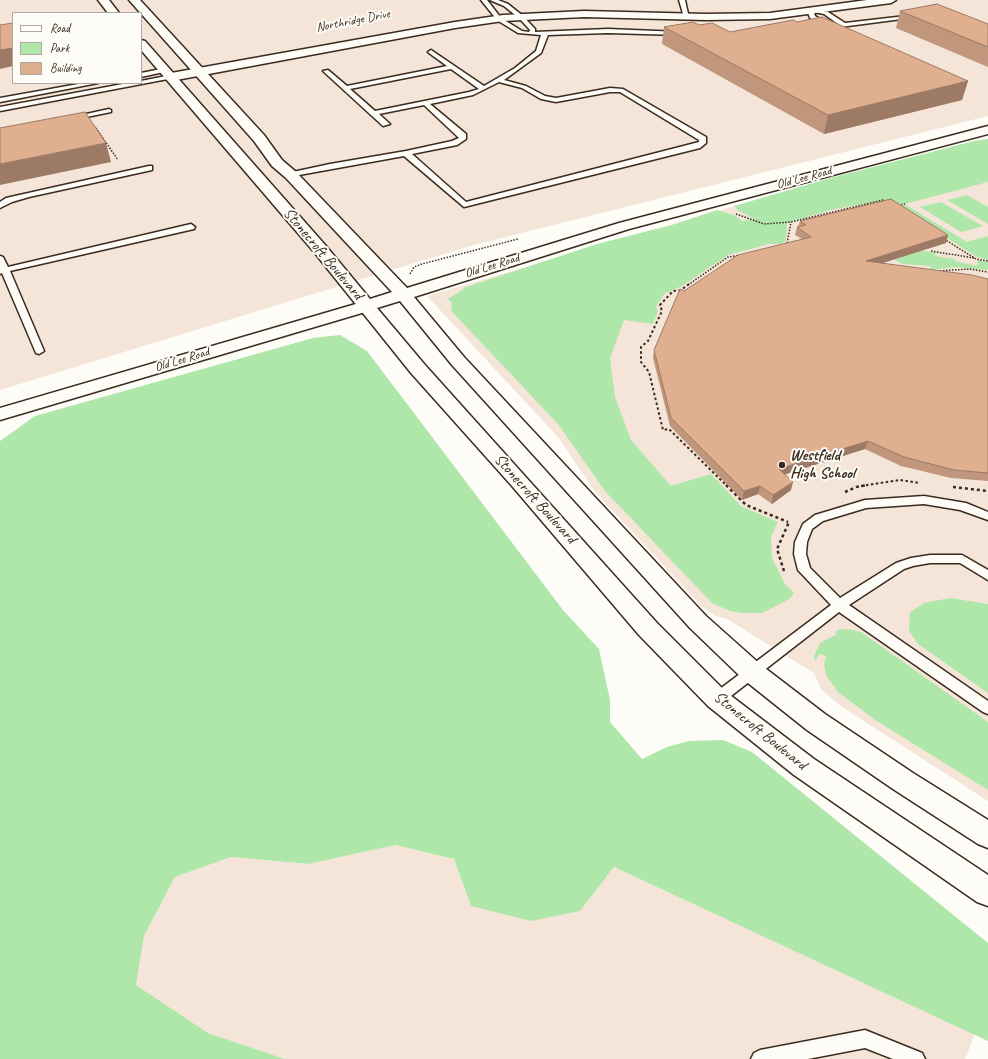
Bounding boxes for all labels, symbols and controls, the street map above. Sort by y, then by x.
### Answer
street label: Northridge Drive [315,6,391,36]
legend [12,12,142,84]
text: Road [50,20,70,36]
text: Park [50,40,69,56]
text: Building [50,60,82,76]
street label: Old Lee Road [775,163,833,193]
street label: Stonecroft Boulevard [279,204,367,304]
street label: Old Lee Road [463,250,521,282]
street label: Old Lee Road [153,344,211,376]
place label: Westfield High School [790,446,855,484]
street label: Stonecroft Boulevard [490,450,580,548]
marker: Westfield High School [777,460,787,470]
street label: Stonecroft Boulevard [710,688,810,774]

